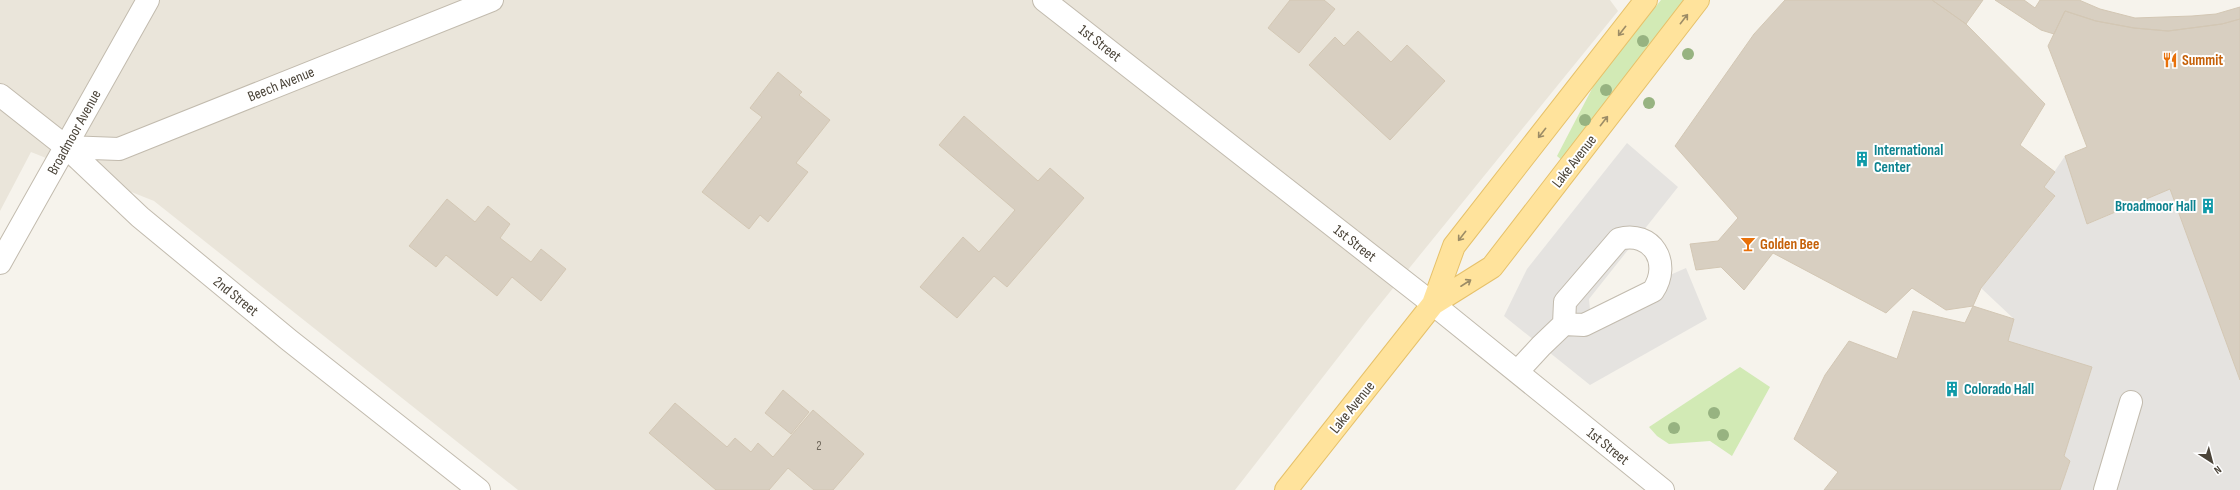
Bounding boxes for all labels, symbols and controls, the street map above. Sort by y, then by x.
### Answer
one-way arrow [1679,13,1688,24]
street label: 1st Street [1074,21,1125,66]
one-way arrow [1617,25,1626,36]
restaurant icon: Summit [2161,51,2179,69]
place label: Summit [2182,51,2223,70]
street label: Beech Avenue [245,63,317,106]
street label: Broadmoor Avenue [43,86,106,178]
one-way arrow [1600,116,1608,127]
one-way arrow [1538,128,1546,139]
street label: Lake Avenue [1548,131,1601,192]
place label: International Center [1874,141,1943,177]
building icon: International Center [1853,150,1871,168]
place label: Broadmoor Hall [2115,197,2196,216]
building icon: Broadmoor Hall [2199,197,2217,215]
street label: 1st Street [1329,221,1380,266]
one-way arrow [1458,231,1466,242]
bar icon: Golden Bee [1739,235,1757,253]
place label: Golden Bee [1760,235,1819,254]
street label: 2nd Street [209,272,263,321]
one-way arrow [1460,279,1471,287]
street label: Lake Avenue [1326,377,1379,437]
building icon: Colorado Hall [1943,380,1961,398]
place label: Colorado Hall [1964,380,2034,399]
street label: 1st Street [1583,424,1633,470]
house number: 2 [816,438,822,454]
north arrow [2192,442,2232,482]
text: N [2211,463,2224,477]

